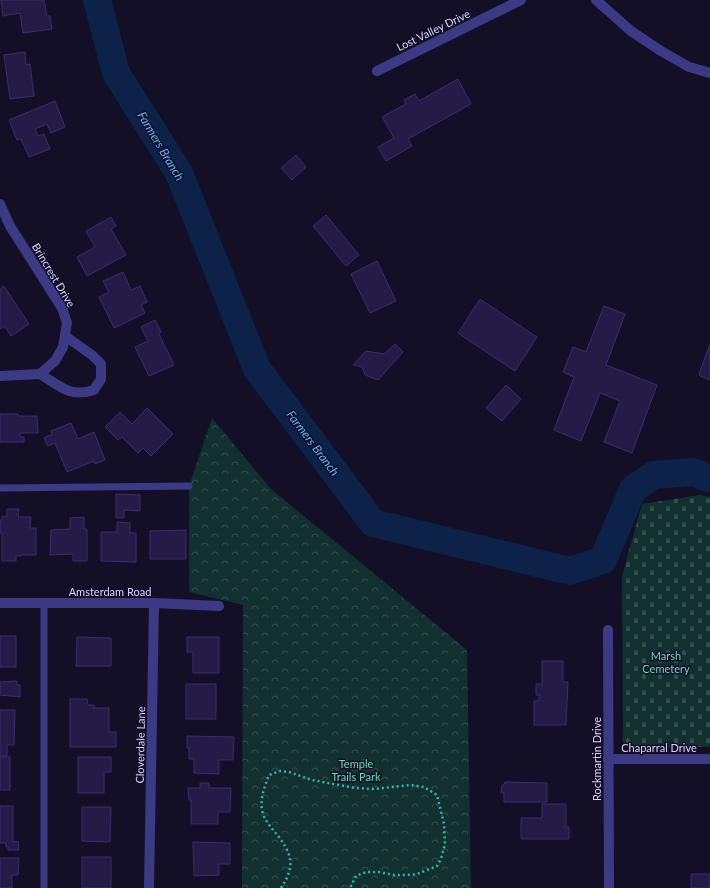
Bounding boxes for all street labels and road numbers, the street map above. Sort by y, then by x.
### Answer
street label: Lost Valley Drive [394,7,472,53]
street label: Brincrest Drive [30,241,78,310]
street label: Amsterdam Road [69,585,151,598]
street label: Cloverdale Lane [133,706,147,784]
street label: Rockmartin Drive [590,717,603,801]
street label: Chaparral Drive [621,741,697,754]

